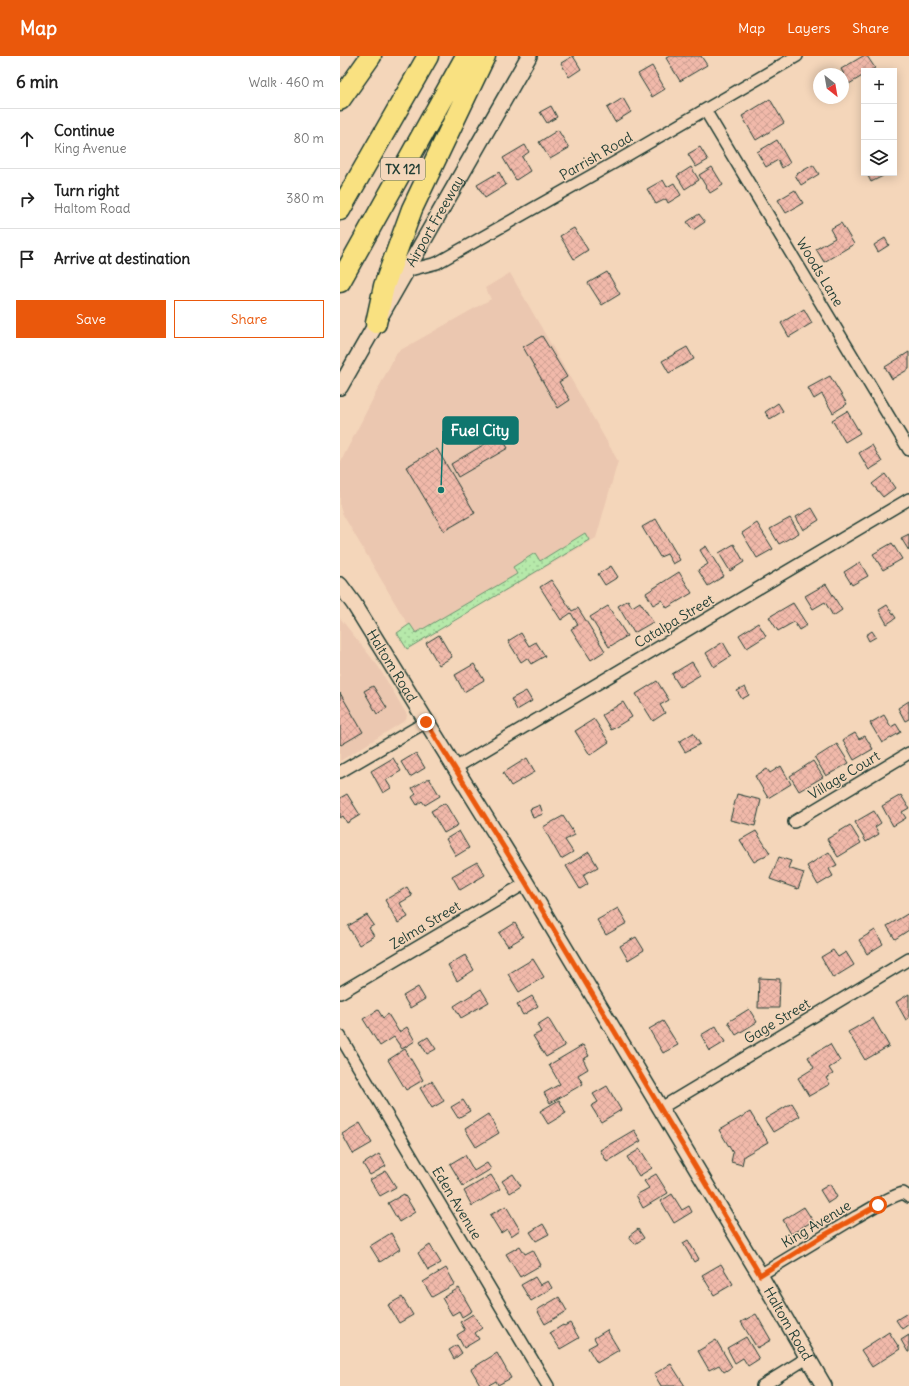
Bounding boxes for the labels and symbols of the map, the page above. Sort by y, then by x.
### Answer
north arrow [813,68,849,104]
street label: Parrish Road [556,128,636,184]
road number: TX 121 [381,158,425,180]
street label: Airport Freeway [402,172,468,270]
street label: Woods Lane [792,234,848,310]
callout: Fuel City [443,417,518,444]
text: Fuel City [451,421,509,441]
street label: Catalpa Street [631,590,717,652]
street label: Haltom Road [363,626,421,705]
route end [417,713,435,731]
street label: Village Court [805,746,883,803]
street label: Zelma Street [386,897,464,953]
street label: Gage Street [741,994,814,1048]
street label: Eden Avenue [428,1163,486,1243]
street label: King Avenue [778,1196,854,1252]
route start [869,1196,887,1214]
street label: Haltom Road [760,1283,816,1364]

